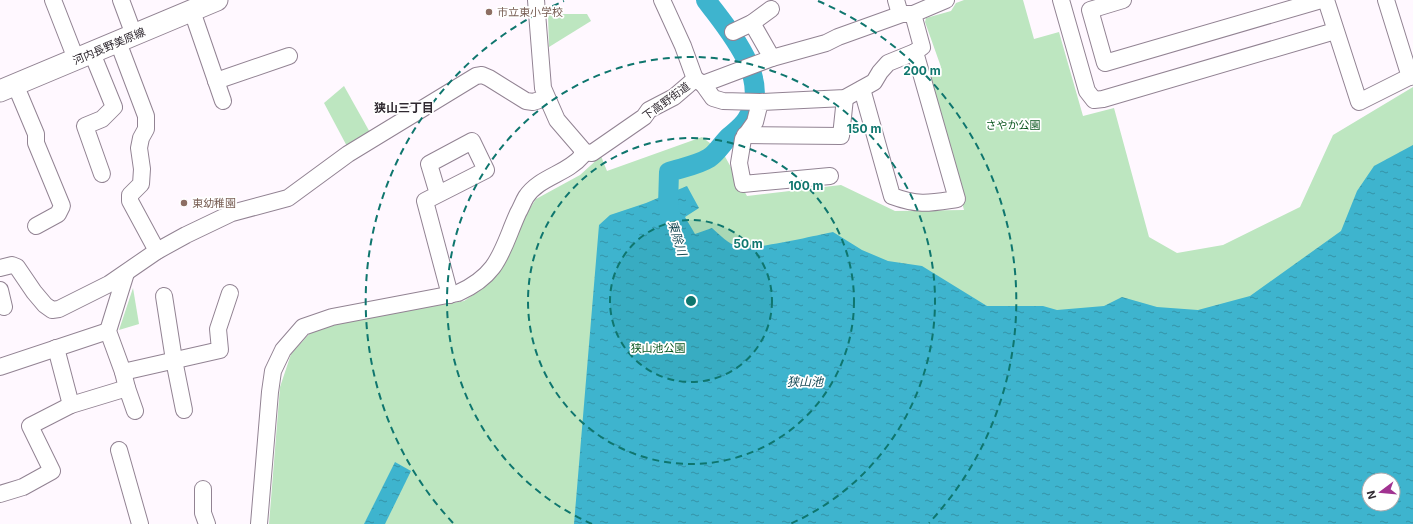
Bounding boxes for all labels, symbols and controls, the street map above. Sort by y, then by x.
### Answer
place label: 市立東小学校 [497,5,563,19]
marker: 市立東小学校 [484,7,494,17]
street label: 河内長野美原線 [71,25,147,67]
text: 200 m [903,63,941,78]
street label: 下高野街道 [640,79,692,123]
district label: 狭山三丁目 [374,100,434,115]
park label: さやか公園 [986,118,1041,132]
text: 150 m [847,121,881,136]
text: 100 m [788,178,824,193]
place label: 東幼稚園 [192,196,236,210]
marker: 東幼稚園 [179,198,189,208]
water label: 東除川 [665,218,690,259]
text: 50 m [733,236,763,251]
centre of rings [684,294,698,308]
park label: 狭山池公園 [631,341,686,355]
water label: 狭山池 [787,374,824,389]
north arrow [1361,472,1401,512]
text: N [1364,489,1379,501]

